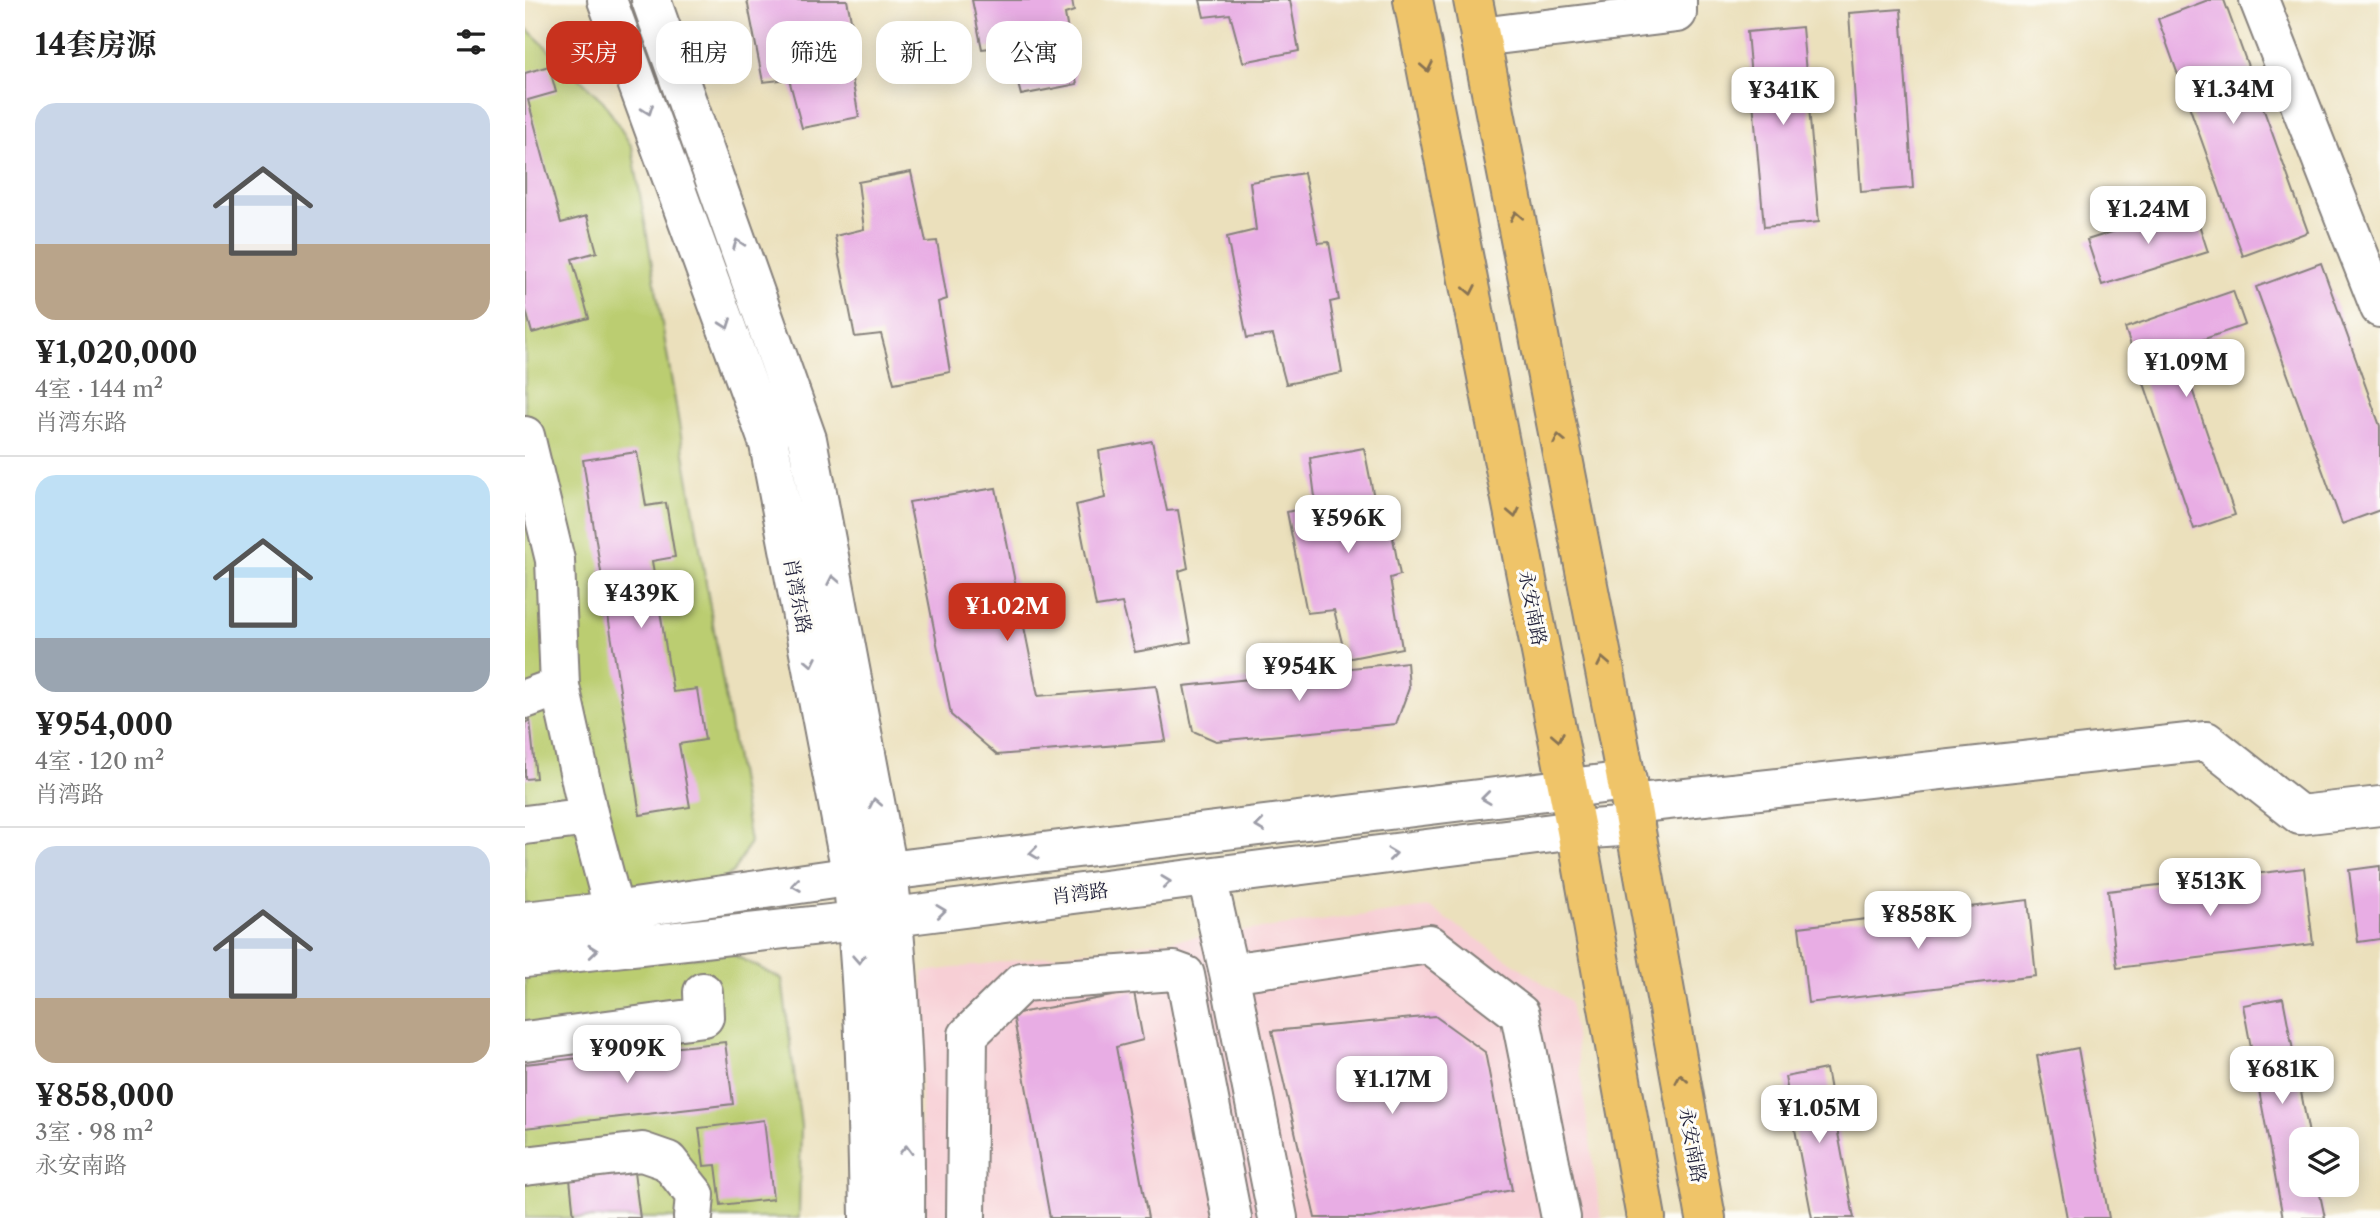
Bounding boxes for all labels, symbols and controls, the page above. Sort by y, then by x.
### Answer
chip: 买房 [546,21,642,84]
chip: 租房 [656,21,752,84]
chip: 筛选 [766,21,862,84]
chip: 新上 [876,21,972,84]
chip: 公寓 [986,21,1082,84]
icon: filters [452,23,490,61]
text: 14套房源 [35,26,156,63]
one-way arrow [1419,61,1434,73]
pin: ¥1.34M [2176,66,2290,126]
pin: ¥341K [1734,68,1832,127]
text: ¥1.34M [2191,75,2275,103]
text: ¥341K [1747,76,1819,104]
one-way arrow [639,104,653,116]
icon: home [200,148,326,274]
pin: ¥1.24M [2091,187,2205,246]
text: ¥1.24M [2106,195,2190,223]
one-way arrow [1509,210,1524,222]
one-way arrow [732,239,746,251]
one-way arrow [1462,284,1477,296]
one-way arrow [717,317,731,329]
text: ¥1,020,000 [35,334,198,371]
pin: ¥1.09M [2129,340,2243,399]
text: ¥1.09M [2144,348,2229,376]
text: 4室 · 144 m² [35,375,163,403]
text: 肖湾东路 [35,408,127,436]
one-way arrow [1553,433,1568,445]
pin: ¥596K [1299,496,1397,555]
text: ¥596K [1311,504,1385,532]
one-way arrow [1506,507,1521,519]
icon: home [200,520,326,646]
street label: 肖湾东路 [779,557,816,636]
street label: 永安南路 [1514,569,1551,648]
pin: ¥439K [592,570,690,630]
one-way arrow [827,574,842,586]
text: ¥439K [604,579,678,607]
pin: ¥1.02M [950,584,1064,643]
text: ¥1.02M [965,592,1049,620]
pin: ¥954K [1250,644,1348,703]
text: ¥954K [1262,652,1336,680]
one-way arrow [803,656,818,668]
one-way arrow [1597,656,1612,668]
text: ¥954,000 [35,706,173,743]
one-way arrow [1549,731,1564,743]
text: 4室 · 120 m² [35,747,164,775]
text: 肖湾路 [35,780,104,808]
one-way arrow [1480,791,1492,806]
one-way arrow [869,797,884,809]
one-way arrow [1254,818,1266,833]
one-way arrow [1029,845,1040,860]
one-way arrow [1386,846,1398,861]
pin: ¥513K [2161,858,2259,918]
text: ¥513K [2175,867,2245,895]
one-way arrow [1160,875,1172,890]
one-way arrow [791,877,802,892]
street label: 肖湾路 [1050,879,1110,908]
icon: home [200,891,326,1017]
pin: ¥858K [1869,892,1967,951]
text: ¥858K [1880,900,1956,928]
one-way arrow [935,904,946,919]
one-way arrow [587,943,599,958]
one-way arrow [851,954,866,965]
pin: ¥909K [578,1026,676,1085]
text: ¥909K [589,1034,665,1062]
pin: ¥681K [2233,1046,2331,1106]
text: ¥681K [2246,1055,2318,1083]
pin: ¥1.17M [1335,1056,1449,1116]
text: ¥1.17M [1352,1065,1432,1093]
one-way arrow [1674,1073,1689,1084]
text: ¥858,000 [35,1077,174,1114]
pin: ¥1.05M [1762,1086,1876,1145]
text: ¥1.05M [1777,1094,1861,1122]
street label: 永安南路 [1675,1106,1710,1185]
text: 3室 · 98 m² [35,1118,153,1146]
map controls [2289,1127,2359,1197]
button: layers [2289,1127,2359,1197]
one-way arrow [898,1144,914,1155]
text: 永安南路 [35,1151,127,1179]

